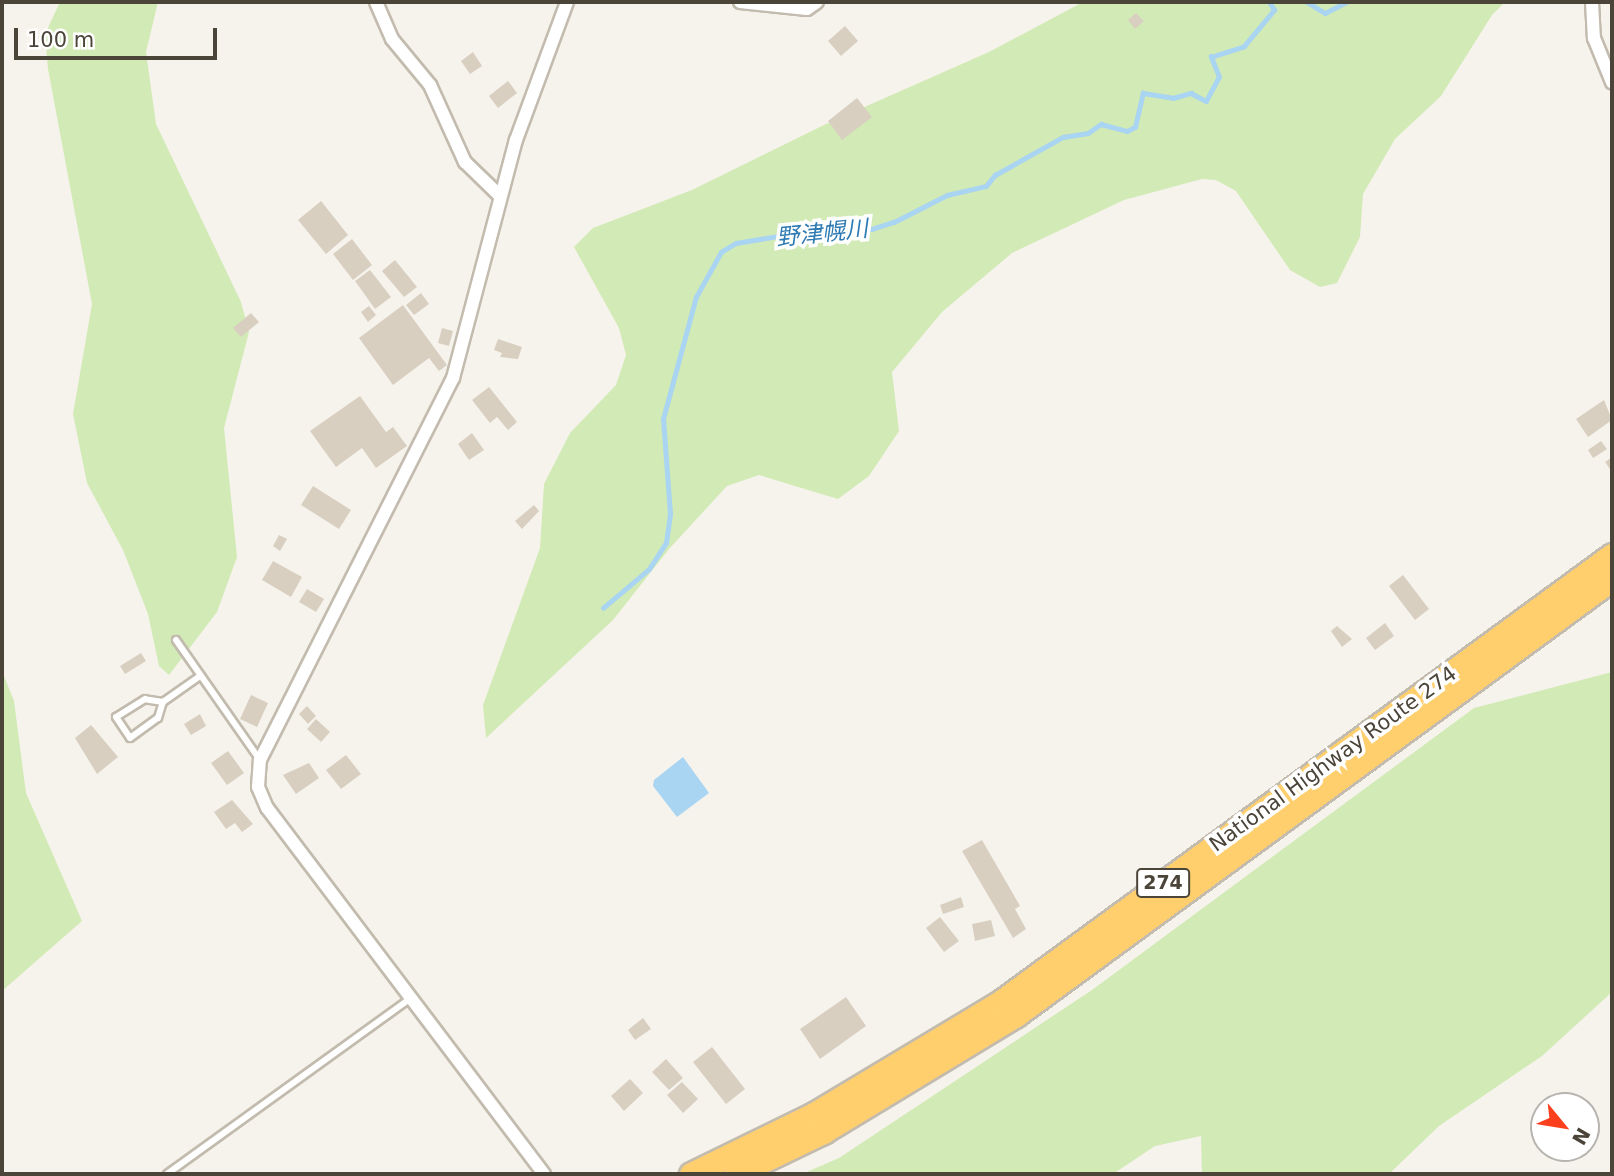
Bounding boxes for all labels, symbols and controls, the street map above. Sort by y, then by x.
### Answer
scale bar [18,14,220,58]
text: 100 m [27,28,94,52]
water label: 野津幌川 [775,214,869,252]
street label: National Highway Route 274 [1205,661,1461,857]
road number: 274 [1135,868,1191,898]
north arrow [1530,1092,1600,1162]
text: N [1568,1124,1595,1149]

